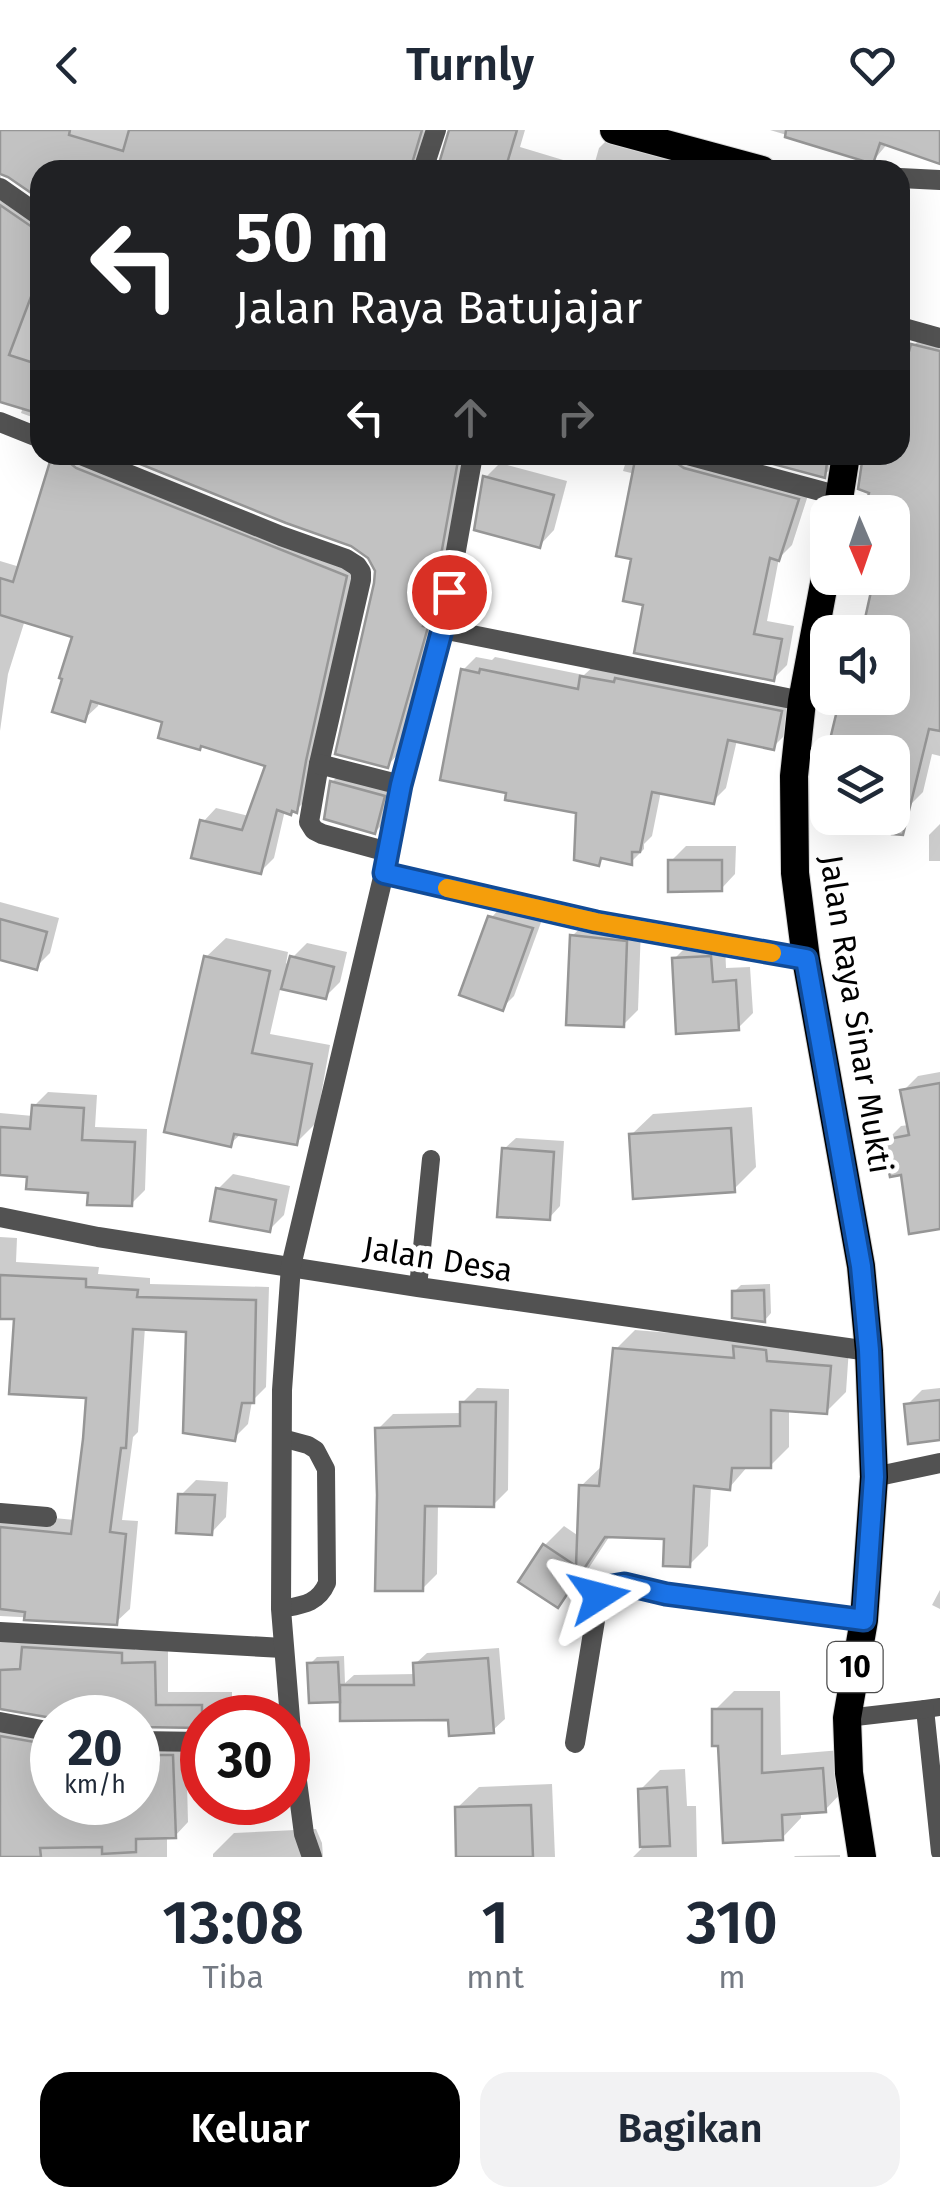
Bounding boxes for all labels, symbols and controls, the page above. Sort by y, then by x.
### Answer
icon: back [40,38,95,93]
text: Turnly [406,38,534,92]
icon: heart [845,38,900,93]
text: 50 m [235,196,389,280]
icon: left [70,200,200,330]
text: Jalan Raya Batujajar [235,281,642,335]
icon: left [338,390,393,445]
icon: ahead [443,390,498,445]
icon: right [548,390,603,445]
north arrow [810,495,910,595]
map controls [810,495,910,835]
pin [407,550,492,635]
icon: arrive [422,565,477,620]
button: sound [810,615,910,715]
button: layers [810,735,910,835]
street label: Jalan Raya Sinar Mukti [812,852,900,1176]
street label: Jalan Desa [361,1228,515,1290]
position arrow [547,1544,651,1648]
road number: 10 [828,1642,882,1692]
speed limit sign: 30 [180,1695,310,1825]
text: 20 [67,1718,123,1778]
text: km/h [64,1770,126,1800]
text: 13:08 [162,1887,304,1959]
text: 1 [481,1887,509,1959]
text: 310 [686,1887,778,1959]
text: Tiba [202,1958,264,1996]
text: mnt [466,1958,524,1996]
text: m [718,1958,746,1996]
button: Keluar [40,2072,460,2187]
button: Bagikan [480,2072,900,2187]

